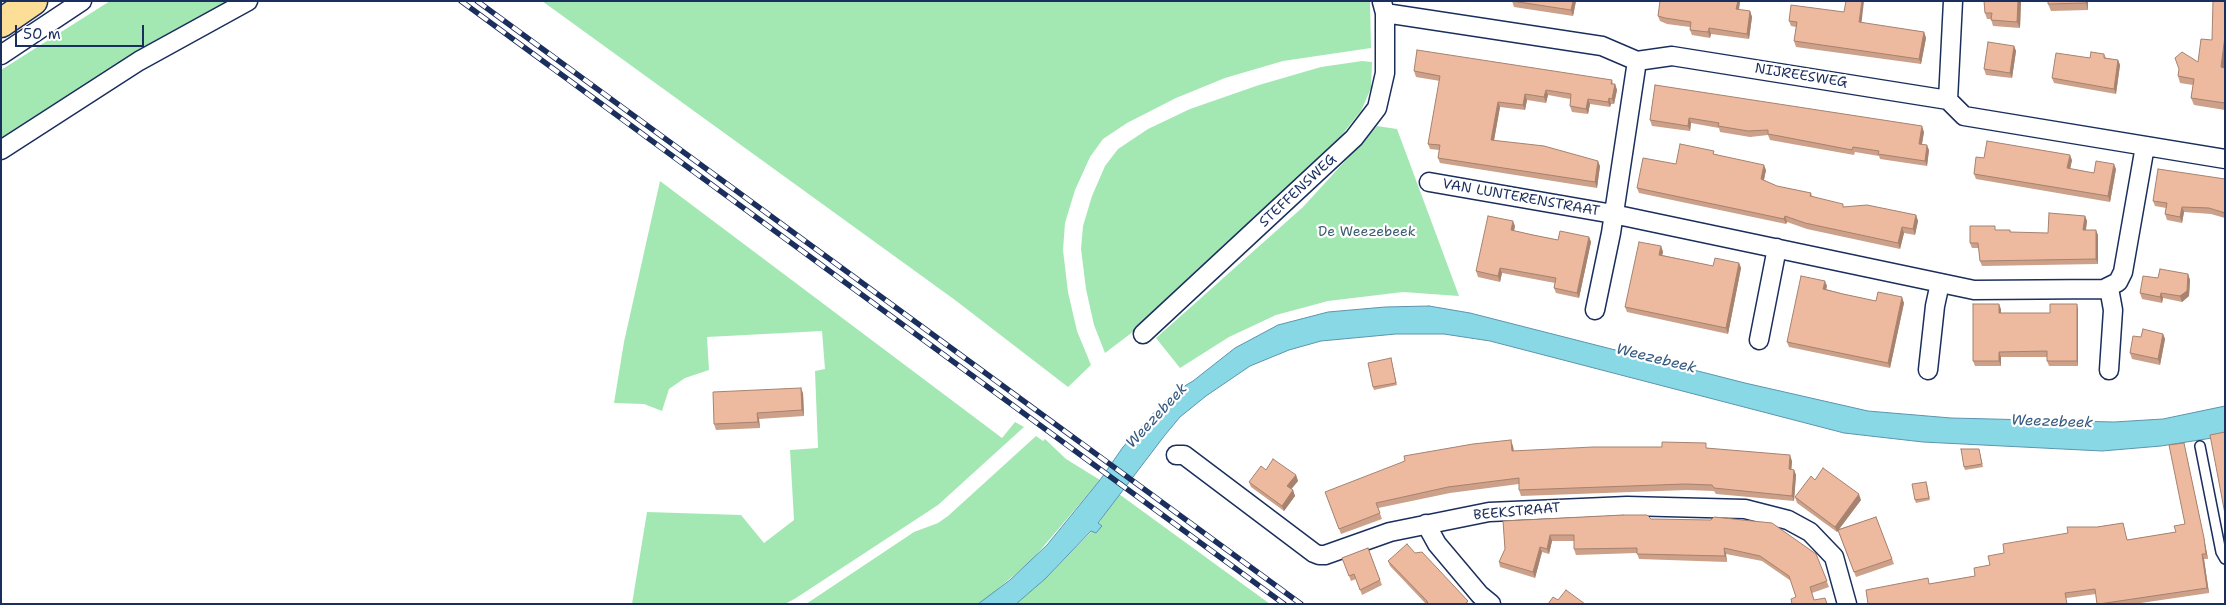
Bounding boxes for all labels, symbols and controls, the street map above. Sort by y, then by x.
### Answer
scale bar [18,15,146,47]
text: 50 m [23,24,61,44]
street label: NIJREESWEG [1753,60,1849,92]
street label: STEFFENSWEG [1256,151,1340,231]
street label: VAN LUNTERENSTRAAT [1441,176,1601,220]
park label: De Weezebeek [1318,224,1416,240]
water label: Weezebeek [1614,340,1698,378]
water label: Weezebeek [1122,380,1192,452]
water label: Weezebeek [2011,412,2093,432]
street label: BEEKSTRAAT [1473,500,1561,524]

